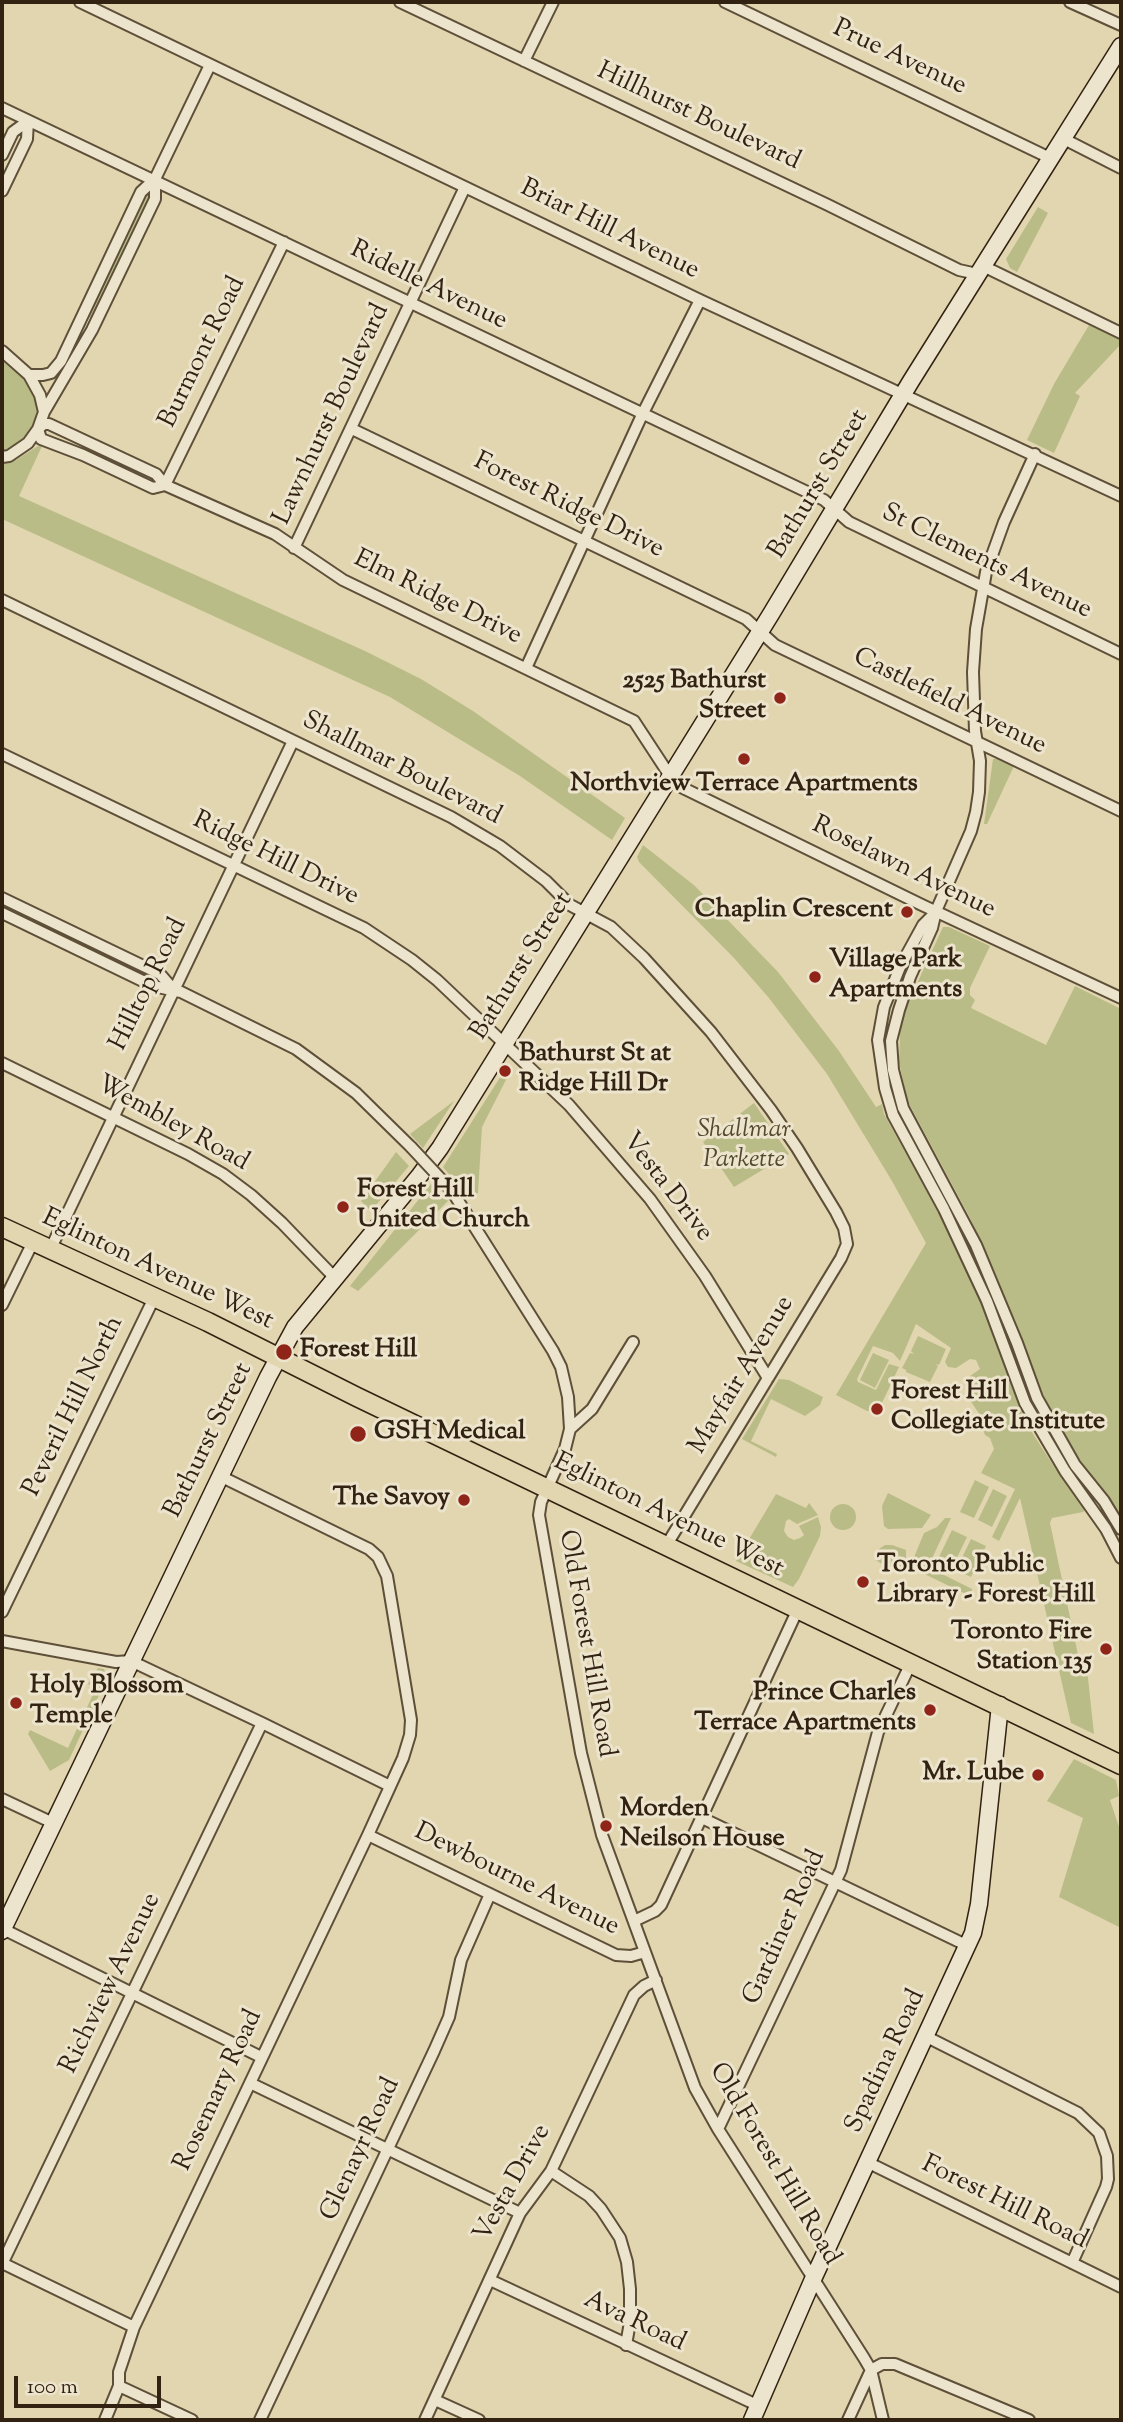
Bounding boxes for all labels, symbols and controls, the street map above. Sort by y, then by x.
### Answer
street label: Prue Avenue [827,15,971,103]
street label: Hillhurst Boulevard [591,57,805,179]
street label: Briar Hill Avenue [514,174,704,288]
street label: Ridelle Avenue [344,235,512,339]
street label: Burmont Road [154,272,254,434]
street label: Lawnhurst Boulevard [268,299,398,531]
street label: Bathurst Street [763,405,877,565]
street label: Forest Ridge Drive [468,447,668,567]
street label: St Clements Avenue [876,499,1096,627]
street label: Elm Ridge Drive [348,545,526,653]
street label: Castlefield Avenue [847,643,1051,763]
place label: 2525 Bathurst Street [623,667,766,728]
marker: 2525 Bathurst Street [772,690,788,706]
street label: Shallmar Boulevard [296,706,506,834]
marker: Northview Terrace Apartments [736,751,752,767]
place label: Northview Terrace Apartments [570,770,918,802]
street label: Ridge Hill Drive [187,806,363,914]
street label: Roselawn Avenue [806,811,1000,927]
street label: Bathurst Street [465,887,581,1047]
place label: Chaplin Crescent [695,896,893,928]
marker: Chaplin Crescent [899,904,915,920]
street label: Hilltop Road [105,914,195,1056]
place label: Village Park Apartments [829,946,962,1007]
marker: Village Park Apartments [807,969,823,985]
place label: Bathurst St at Ridge Hill Dr [519,1040,671,1102]
marker: Bathurst St at Ridge Hill Dr [497,1063,513,1079]
street label: Wembley Road [90,1070,254,1180]
park label: Shallmar Parkette [697,1116,791,1178]
street label: Vesta Drive [614,1127,718,1249]
place label: Forest Hill United Church [357,1176,530,1238]
marker: Forest Hill United Church [335,1199,351,1215]
street label: Eglinton Avenue West [36,1204,278,1338]
street label: Mayfair Avenue [684,1291,802,1461]
street label: Peveril Hill North [18,1312,132,1502]
place label: Forest Hill [300,1336,417,1368]
marker: Forest Hill [274,1342,294,1362]
street label: Bathurst Street [159,1358,261,1524]
place label: Forest Hill Collegiate Institute [891,1378,1105,1440]
marker: Forest Hill Collegiate Institute [869,1401,885,1417]
place label: GSH Medical [374,1418,525,1450]
marker: GSH Medical [348,1424,368,1444]
street label: Eglinton Avenue West [548,1448,788,1586]
place label: The Savoy [333,1484,450,1516]
marker: The Savoy [456,1492,472,1508]
street label: Old Forest Hill Road [550,1528,620,1760]
place label: Toronto Public Library - Forest Hill [877,1551,1095,1612]
marker: Toronto Public Library - Forest Hill [855,1574,871,1590]
place label: Toronto Fire Station 135 [951,1618,1092,1680]
marker: Toronto Fire Station 135 [1098,1641,1114,1657]
place label: Holy Blossom Temple [30,1672,184,1734]
place label: Prince Charles Terrace Apartments [694,1679,916,1740]
marker: Holy Blossom Temple [8,1695,24,1711]
marker: Prince Charles Terrace Apartments [922,1702,938,1718]
place label: Mr. Lube [922,1759,1024,1791]
marker: Mr. Lube [1030,1767,1046,1783]
place label: Morden Neilson House [620,1795,785,1856]
street label: Dewbourne Avenue [408,1818,624,1944]
marker: Morden Neilson House [598,1818,614,1834]
street label: Gardiner Road [738,1846,834,2010]
street label: Richview Avenue [55,1889,169,2079]
street label: Spadina Road [840,1985,934,2139]
street label: Rosemary Road [169,2005,271,2177]
street label: Old Forest Hill Road [700,2058,846,2272]
street label: Glenayr Road [315,2074,409,2226]
street label: Vesta Drive [469,2120,559,2248]
street label: Forest Hill Road [916,2150,1092,2258]
street label: Ava Road [578,2286,690,2360]
scale bar [18,2362,164,2406]
text: 100 m [27,2373,78,2403]

